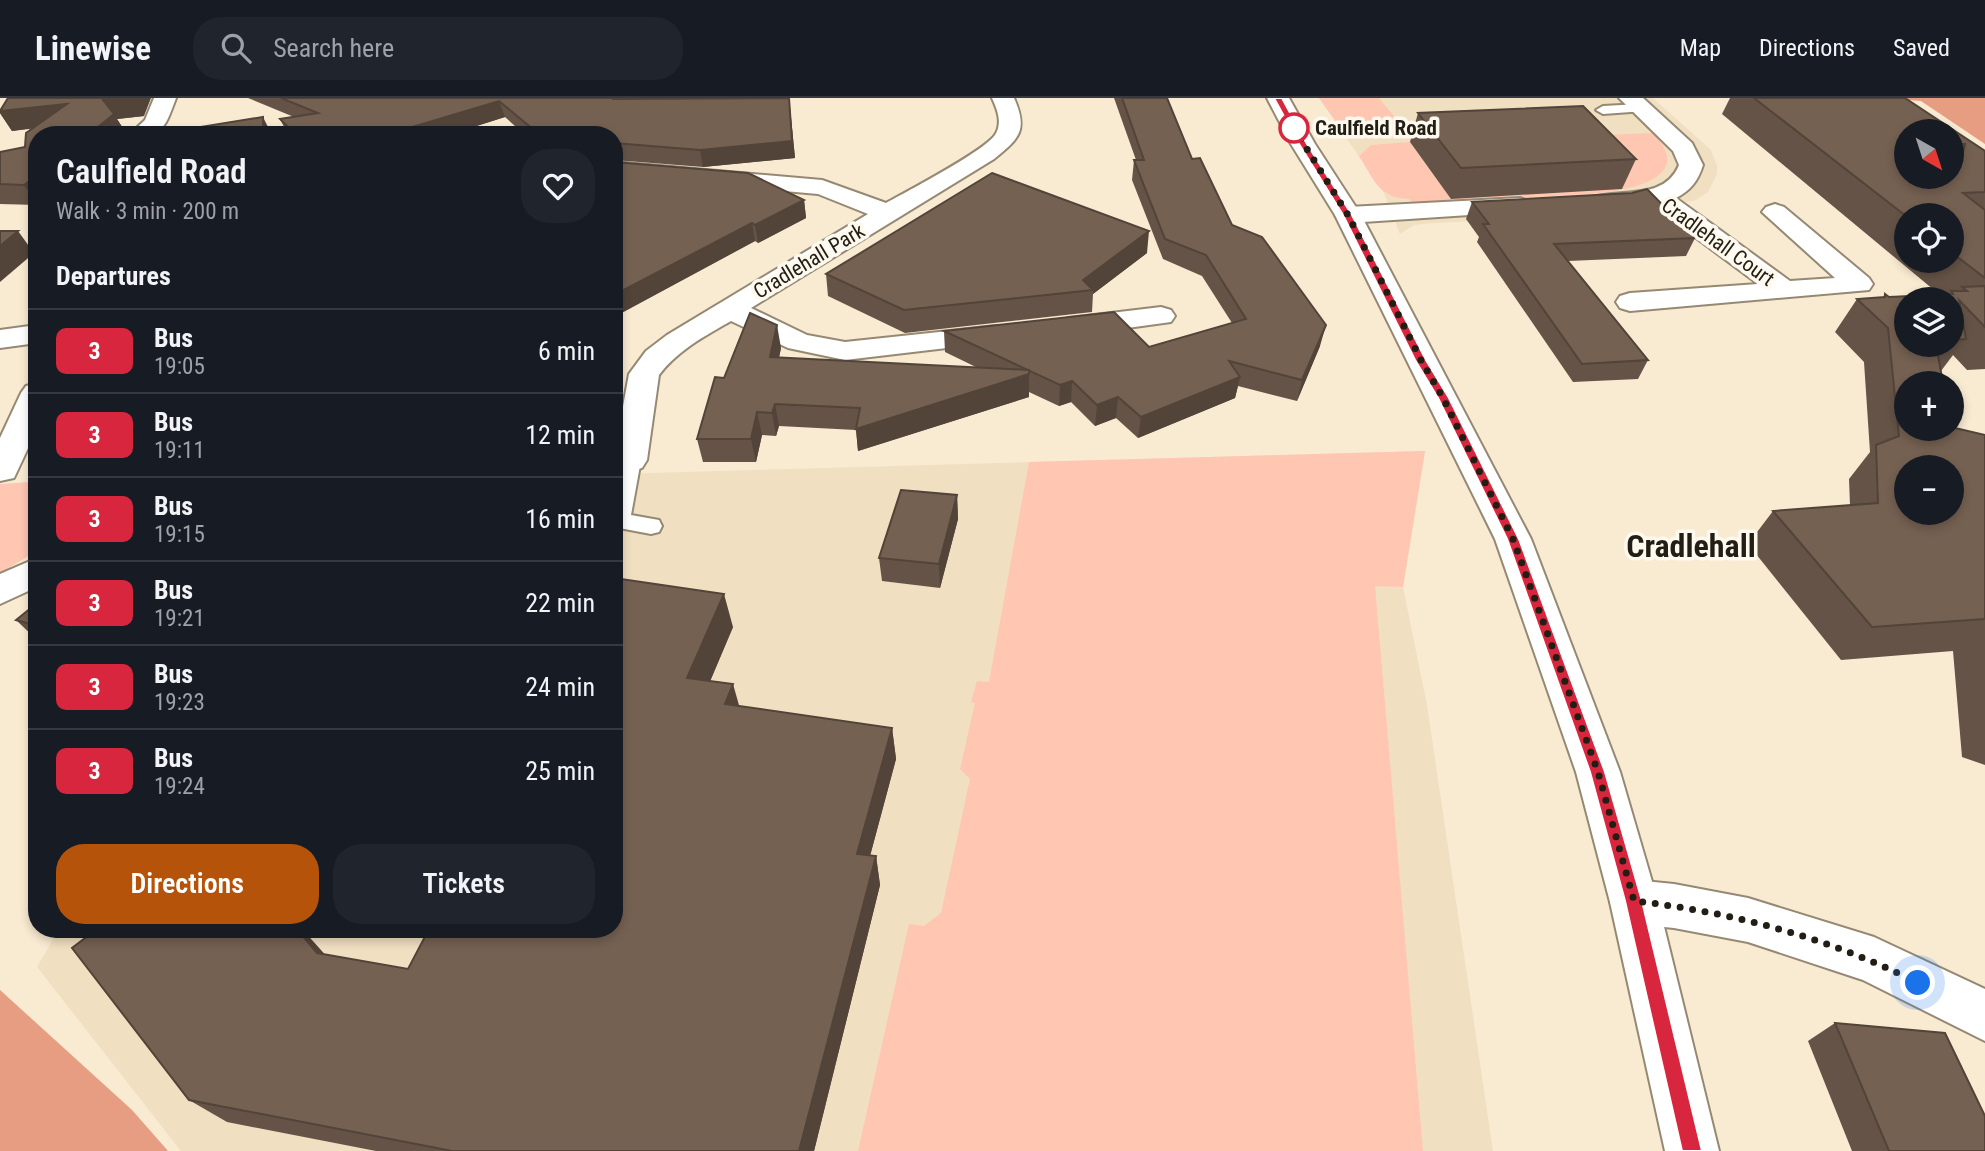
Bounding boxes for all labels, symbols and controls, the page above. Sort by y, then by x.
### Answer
search box [193,17,683,80]
text: Linewise [35,29,151,68]
icon: search [217,29,255,67]
text: Search here [273,33,394,63]
text: Map [1680,34,1721,62]
text: Directions [1759,34,1855,62]
text: Saved [1893,34,1950,62]
marker: Caulfield Road [1279,113,1309,143]
place label: Caulfield Road [1315,116,1437,140]
north arrow [1894,119,1964,189]
map controls [1894,119,1964,525]
button: heart [521,149,595,223]
text: Caulfield Road [56,152,247,191]
street label: Cradlehall Court [1657,193,1779,291]
text: Walk · 3 min · 200 m [56,198,239,225]
button: locate [1894,203,1964,273]
street label: Cradlehall Park [749,218,869,304]
text: Departures [56,261,171,291]
button: layers [1894,287,1964,357]
text: Bus [154,323,193,353]
text: 6 min [538,336,595,366]
text: 3 [88,337,101,365]
text: 19:05 [154,353,205,380]
button: + [1894,371,1964,441]
text: Bus [154,407,193,437]
text: 12 min [525,420,595,450]
text: 3 [88,421,101,449]
text: 19:11 [154,437,205,464]
button: − [1894,455,1964,525]
text: Bus [154,491,193,521]
text: 16 min [525,504,595,534]
text: 3 [88,505,101,533]
text: 19:15 [154,521,205,548]
district label: Cradlehall [1626,527,1756,565]
text: Bus [154,575,193,605]
text: 22 min [525,588,595,618]
text: 3 [88,589,101,617]
text: 19:21 [154,605,205,632]
text: Bus [154,659,193,689]
text: 24 min [525,672,595,702]
text: 3 [88,673,101,701]
text: 19:23 [154,689,205,716]
text: Bus [154,743,193,773]
text: 25 min [525,756,595,786]
text: 3 [88,757,101,785]
text: 19:24 [154,773,205,800]
button: Directions [56,844,319,924]
button: Tickets [333,844,595,924]
your location [1900,965,1935,1000]

